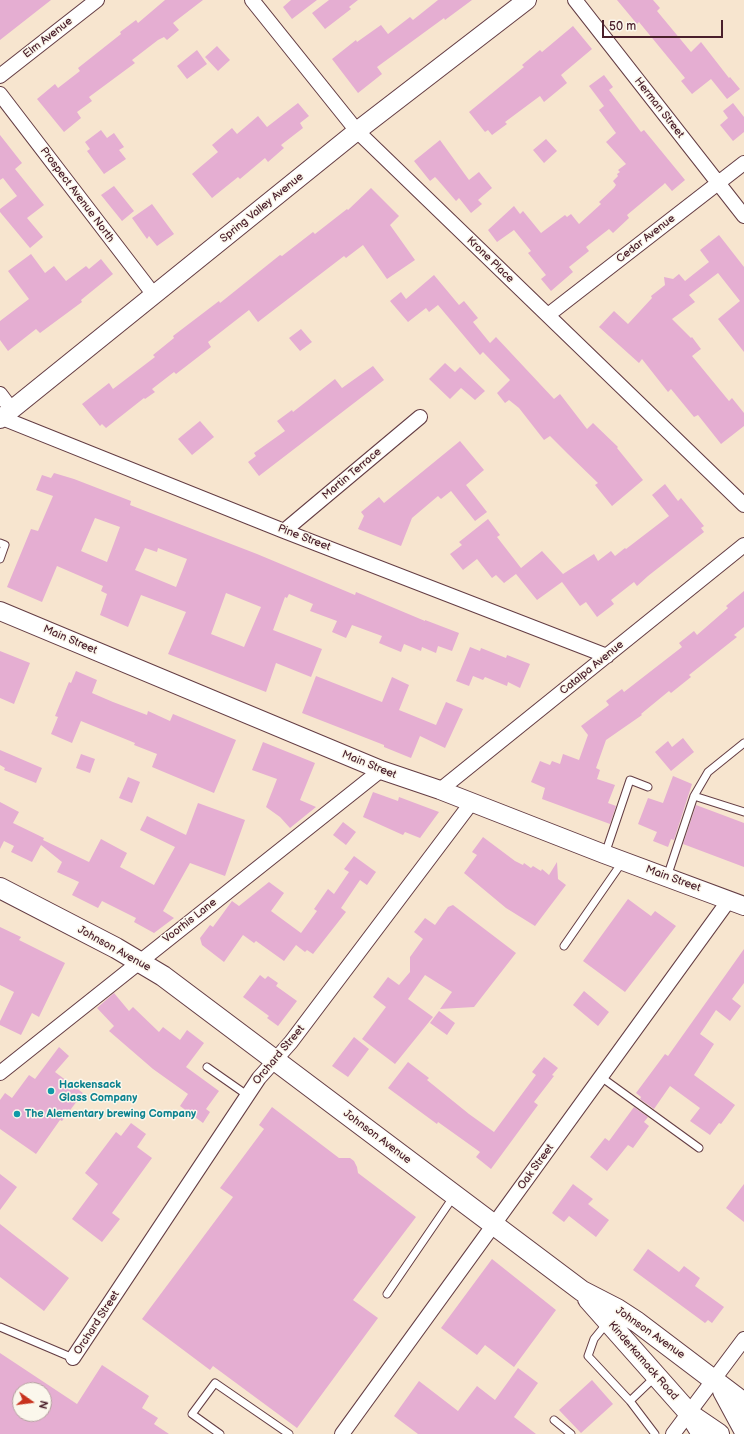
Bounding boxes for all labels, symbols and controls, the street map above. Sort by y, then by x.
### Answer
scale bar [604,12,725,38]
street label: Elm Avenue [21,15,75,61]
text: 50 m [609,19,636,34]
street label: Herman Street [631,75,687,141]
street label: Prospect Avenue North [37,145,117,245]
street label: Spring Valley Avenue [218,170,306,246]
street label: Cedar Avenue [614,212,678,266]
street label: Krone Place [464,234,516,286]
street label: Martin Terrace [320,445,384,503]
street label: Pine Street [276,522,332,554]
street label: Main Street [41,623,99,657]
street label: Catalpa Avenue [557,638,627,698]
street label: Main Street [340,748,398,782]
street label: Main Street [644,863,702,895]
street label: Voorhis Lane [161,896,219,946]
street label: Johnson Avenue [75,923,153,975]
street label: Orchard Street [250,1023,308,1087]
place label: Hackensack Glass Company [59,1078,137,1104]
marker: Hackensack Glass Company [46,1086,56,1096]
place label: The Alementary brewing Company [25,1107,196,1121]
street label: Johnson Avenue [340,1107,414,1167]
marker: The Alementary brewing Company [12,1109,22,1119]
street label: Oak Street [515,1142,557,1192]
street label: Orchard Street [71,1289,123,1357]
street label: Johnson Avenue [613,1304,687,1362]
street label: Kinderkamack Road [605,1319,681,1403]
north arrow [12,1382,52,1422]
text: N [36,1399,50,1410]

